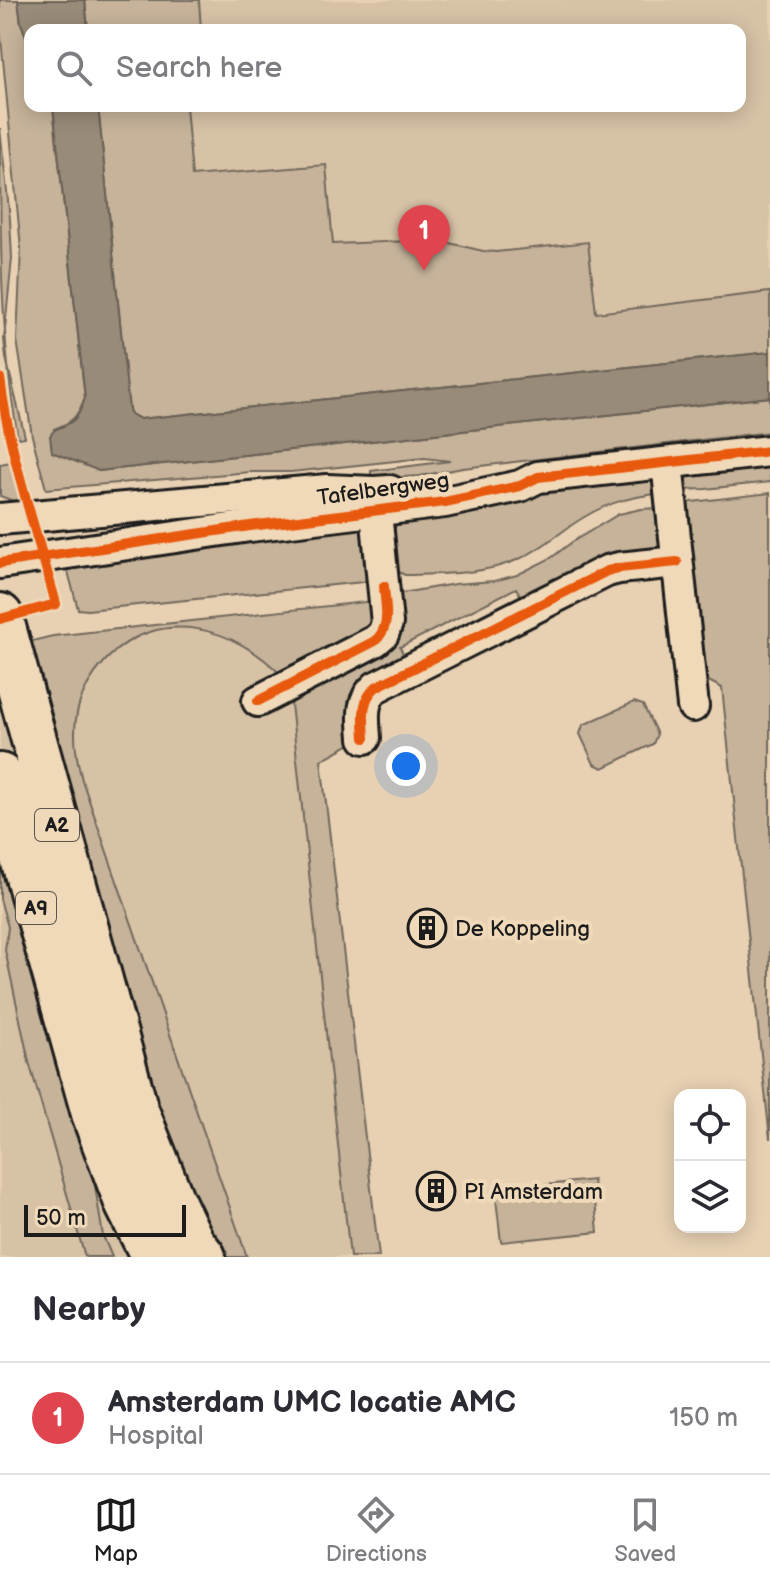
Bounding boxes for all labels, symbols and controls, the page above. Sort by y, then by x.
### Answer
search box [24,24,746,112]
icon: search [52,46,96,90]
text: Search here [116,50,282,86]
pin: 1 [398,205,450,271]
street label: Tafelbergweg [315,467,451,512]
your location [386,746,426,786]
road number: A2 [35,809,79,841]
road number: A9 [16,892,56,924]
building icon: De Koppeling [406,907,448,949]
place label: De Koppeling [455,916,590,943]
map controls [674,1089,746,1233]
button: locate [674,1089,746,1161]
button: layers [674,1161,746,1233]
building icon: PI Amsterdam [415,1170,457,1212]
place label: PI Amsterdam [464,1179,603,1206]
scale bar [24,1201,186,1237]
text: 50 m [36,1205,86,1232]
text: Nearby [32,1289,146,1330]
text: Amsterdam UMC locatie AMC [108,1385,516,1421]
text: 1 [53,1403,63,1434]
text: 150 m [669,1403,738,1434]
text: Hospital [108,1421,204,1452]
tab: Map [94,1493,138,1568]
tab: Directions [326,1493,427,1568]
tab: Saved [614,1493,676,1568]

